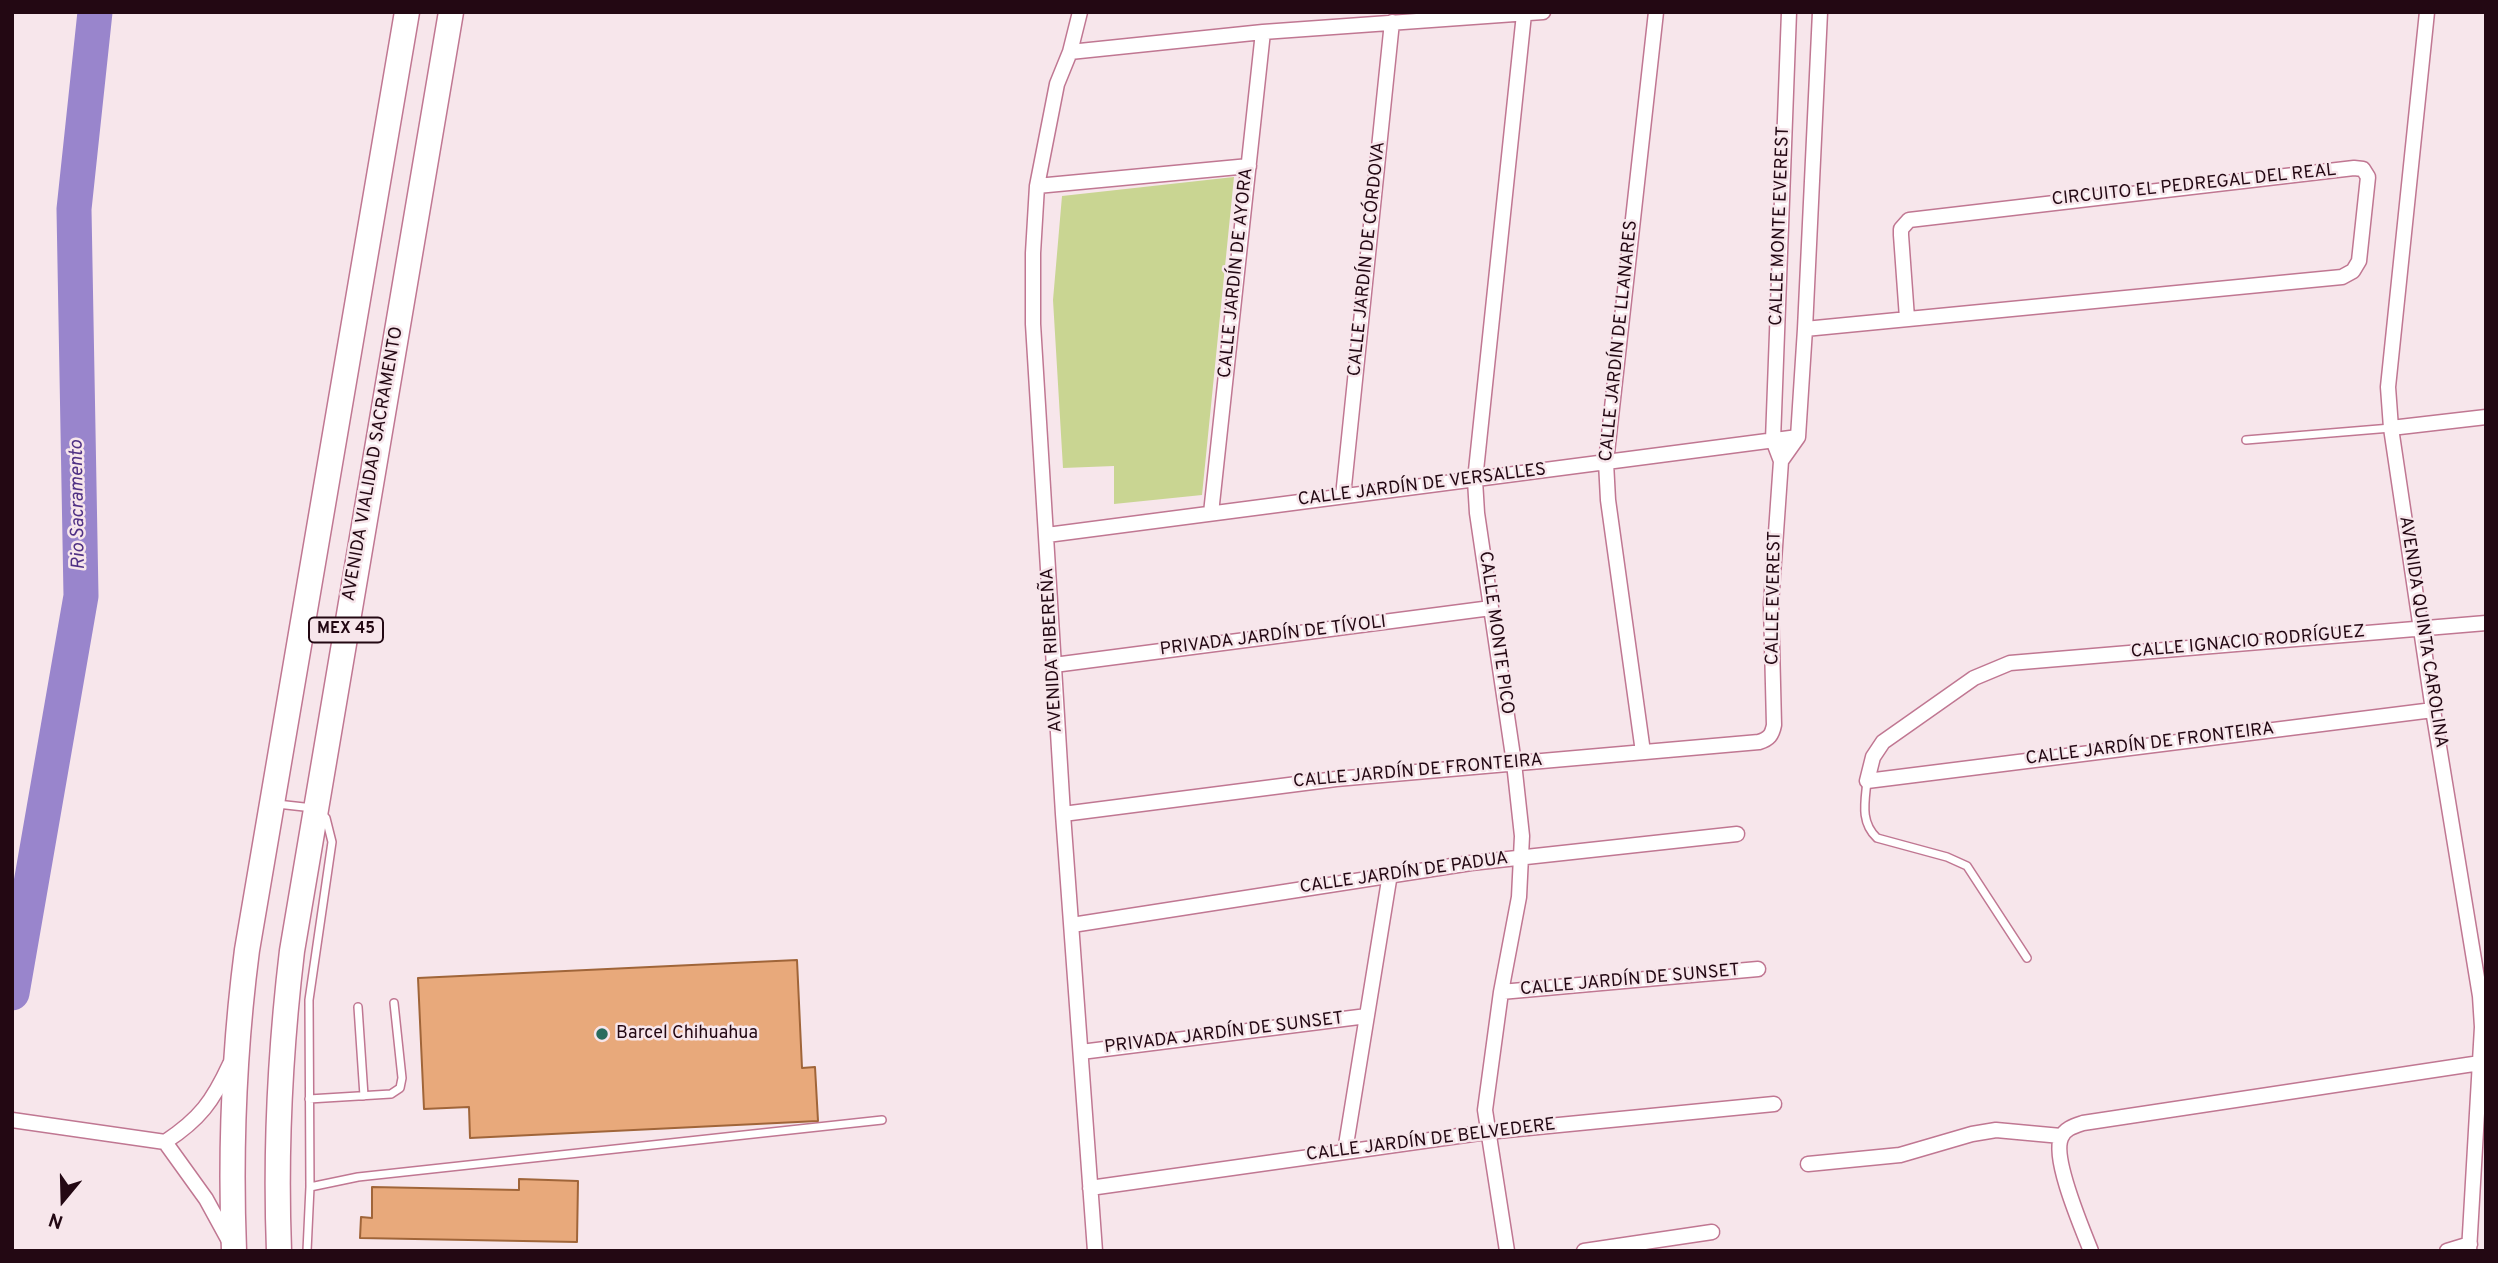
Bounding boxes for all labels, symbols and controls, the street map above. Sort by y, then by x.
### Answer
street label: CALLE MONTE EVEREST [1767,126,1795,326]
street label: CALLE JARDÍN DE CÓRDOVA [1345,141,1391,377]
street label: CIRCUITO EL PEDREGAL DEL REAL [2051,160,2337,212]
street label: CALLE JARDÍN DE AYORA [1215,167,1259,379]
street label: CALLE JARDÍN DE LLANARES [1597,219,1643,463]
street label: AVENIDA VIALIDAD SACRAMENTO [339,325,409,603]
water label: Rio Sacramento [66,440,92,570]
street label: CALLE JARDÍN DE VERSALLES [1297,460,1547,512]
street label: AVENIDA QUINTA CAROLINA [2393,515,2451,749]
street label: CALLE EVEREST [1763,531,1787,665]
street label: CALLE MONTE PICO [1473,550,1517,716]
street label: AVENIDA RIBEREÑA [1038,567,1068,733]
street label: PRIVADA JARDÍN DE TÍVOLI [1159,612,1387,662]
road number: MEX 45 [309,618,383,642]
street label: CALLE IGNACIO RODRÍGUEZ [2130,622,2366,664]
street label: CALLE JARDÍN DE FRONTEIRA [2024,719,2276,771]
street label: CALLE JARDÍN DE FRONTEIRA [1292,750,1544,794]
street label: CALLE JARDÍN DE PADUA [1298,849,1510,899]
street label: CALLE JARDÍN DE SUNSET [1519,961,1741,1001]
street label: PRIVADA JARDÍN DE SUNSET [1103,1009,1345,1059]
place label: Barcel Chihuahua [616,1023,758,1045]
marker: Barcel Chihuahua [594,1026,610,1042]
street label: CALLE JARDÍN DE BELVEDERE [1305,1115,1557,1167]
north arrow [28,1165,98,1235]
text: N [46,1206,67,1233]

